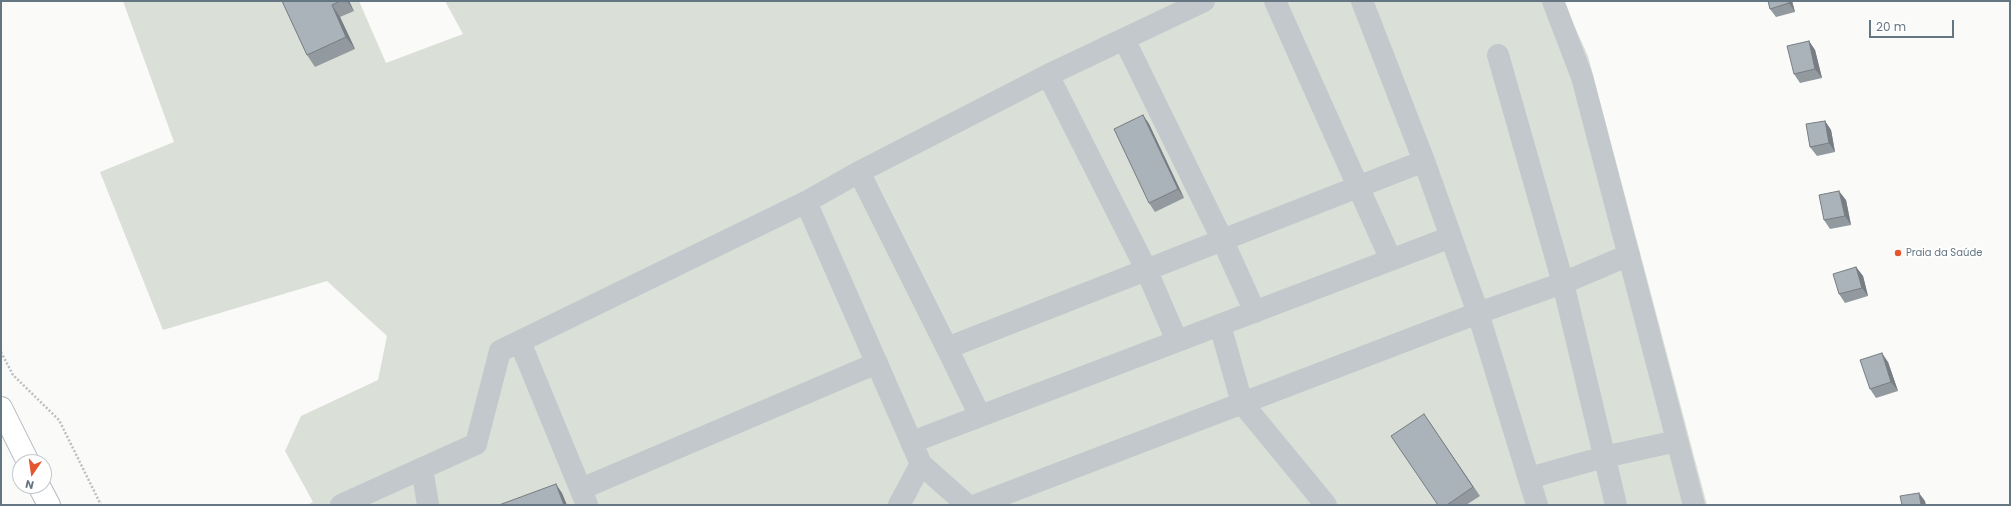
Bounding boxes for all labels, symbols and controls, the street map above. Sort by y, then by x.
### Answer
scale bar [1871,12,1956,38]
text: 20 m [1876,18,1906,35]
place label: Praia da Saúde [1906,247,1982,259]
marker: Praia da Saúde [1893,248,1903,258]
north arrow [12,454,52,494]
text: N [24,476,35,493]

